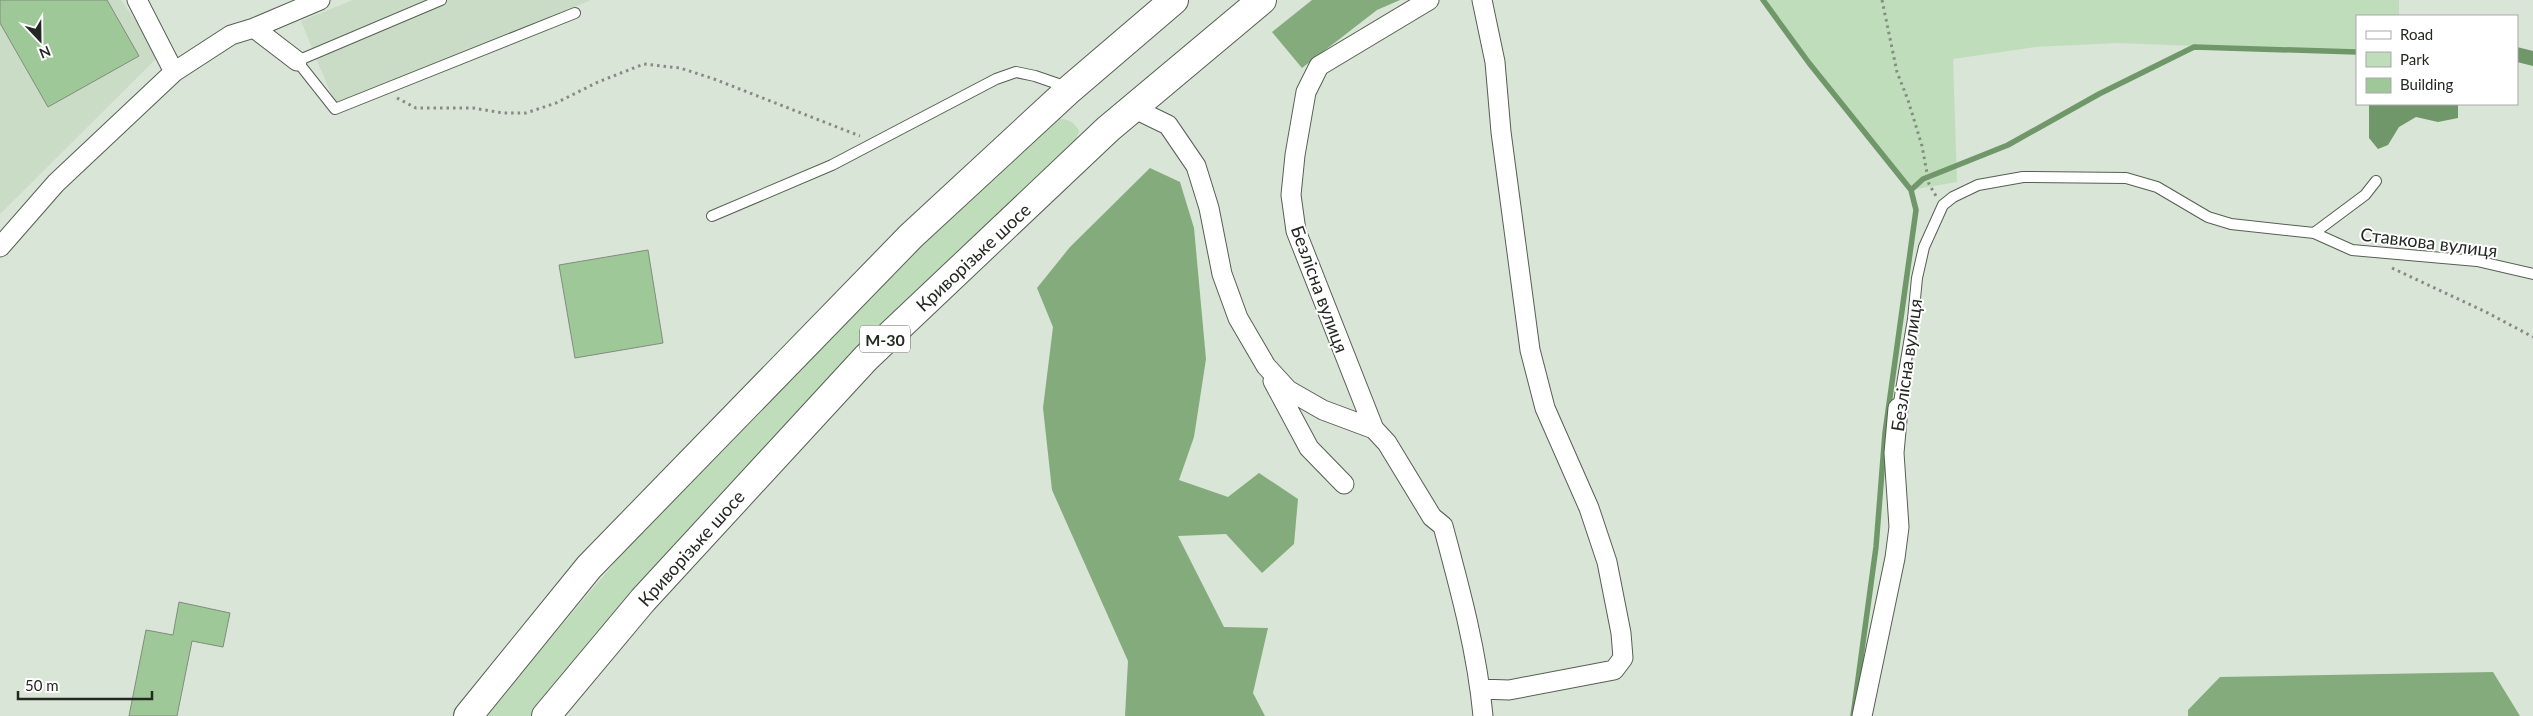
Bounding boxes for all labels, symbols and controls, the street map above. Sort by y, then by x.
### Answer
north arrow [15,15,65,65]
legend [2356,15,2518,105]
text: Road [2400,25,2433,43]
text: N [37,43,53,62]
text: Park [2400,50,2430,68]
text: Building [2400,75,2453,93]
street label: Криворізьке шосе [911,198,1035,316]
street label: Безлісна вулиця [1287,222,1353,356]
street label: Ставкова вулиця [2359,223,2499,261]
street label: Безлісна вулиця [1886,297,1926,433]
road number: М-30 [860,326,910,352]
street label: Криворізьке шосе [633,485,749,611]
scale bar [18,668,151,700]
text: 50 m [25,676,59,694]

